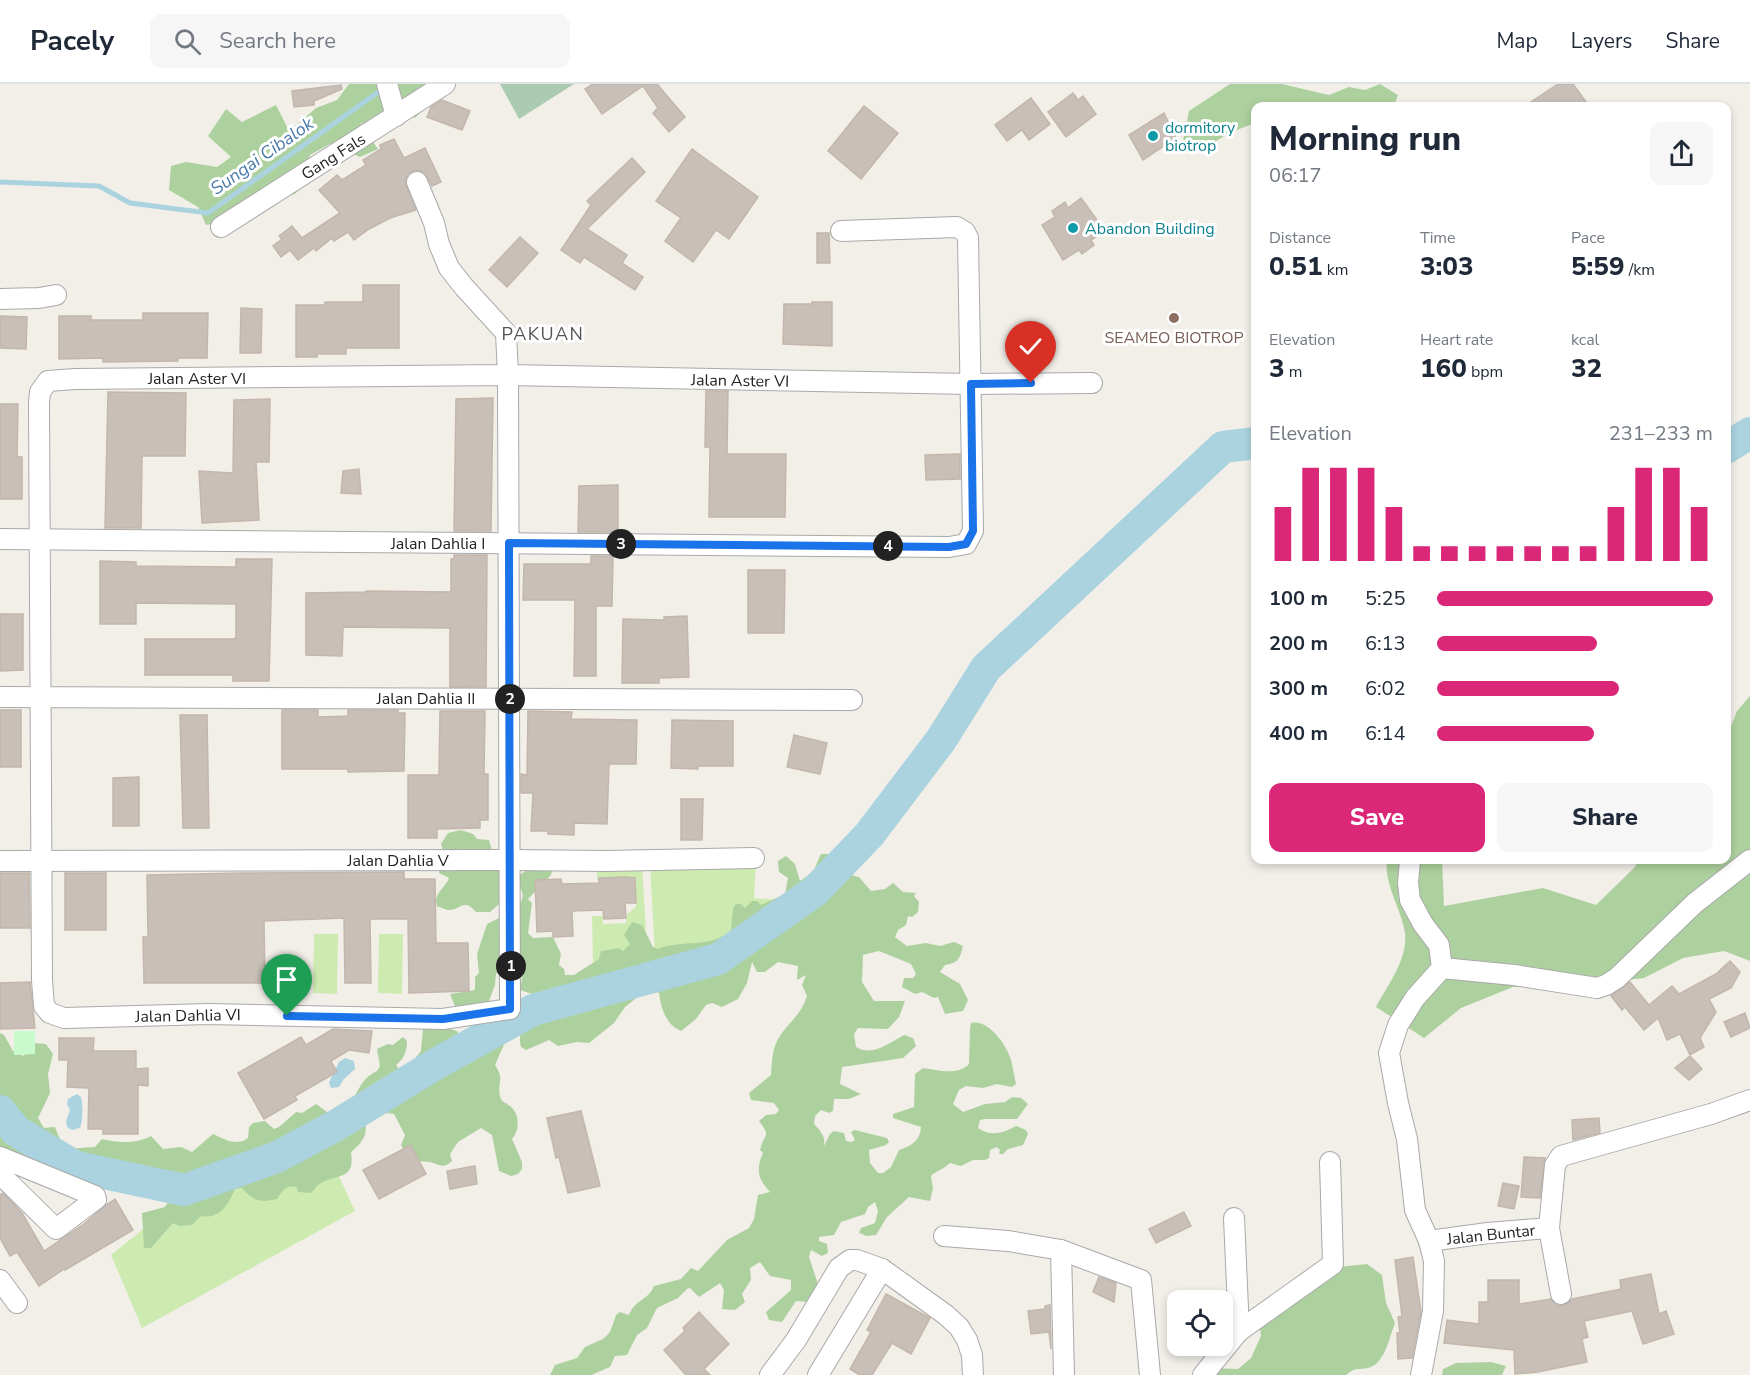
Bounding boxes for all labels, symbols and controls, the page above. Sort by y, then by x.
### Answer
search box [150,14,570,68]
text: Pacely [30,22,114,60]
icon: search [171,25,204,58]
text: Search here [219,26,336,56]
text: Map [1496,27,1538,55]
text: Layers [1571,27,1632,55]
text: Share [1665,27,1720,55]
water label: Sungai Cibalok [206,111,319,200]
place label: dormitory biotrop [1165,117,1236,157]
text: Morning run [1269,117,1461,162]
button: share [1650,122,1713,185]
street label: Gang Fals [297,128,370,185]
marker: dormitory biotrop [1146,129,1160,143]
text: 06:17 [1269,162,1322,189]
place label: Abandon Building [1085,218,1215,240]
marker: Abandon Building [1066,221,1080,235]
text: Distance [1269,227,1331,249]
text: Time [1420,227,1456,249]
text: Pace [1571,227,1605,249]
text: 0.51 [1269,249,1323,284]
text: 3:03 [1420,249,1474,284]
text: 5:59 [1571,249,1625,284]
text: km [1323,259,1348,281]
text: /km [1625,259,1655,281]
marker: SEAMEO BIOTROP [1167,311,1181,325]
pin [1005,321,1056,383]
district label: PAKUAN [502,322,584,346]
place label: SEAMEO BIOTROP [1104,327,1244,349]
text: Elevation [1269,329,1335,351]
text: Heart rate [1420,329,1493,351]
text: kcal [1571,329,1599,351]
icon: check [1014,330,1047,363]
text: 3 [1269,351,1285,386]
text: 160 [1420,351,1467,386]
text: 32 [1571,351,1602,386]
text: m [1285,361,1302,383]
text: bpm [1467,361,1503,383]
street label: Jalan Aster VI [147,368,246,390]
street label: Jalan Aster VI [690,369,789,393]
text: Elevation [1269,420,1352,447]
text: 231–233 m [1609,420,1713,447]
pin: 3 [606,529,636,559]
pin: 4 [873,531,903,561]
street label: Jalan Dahlia I [390,533,485,555]
text: 3 [616,533,626,555]
text: 4 [883,535,893,557]
text: 100 m [1269,585,1328,612]
text: 5:25 [1365,585,1406,612]
text: 200 m [1269,630,1328,657]
text: 6:13 [1365,630,1406,657]
text: 300 m [1269,675,1328,702]
text: 6:02 [1365,675,1406,702]
pin: 2 [495,684,525,714]
street label: Jalan Dahlia II [376,688,475,710]
text: 2 [505,688,515,710]
text: 400 m [1269,720,1328,747]
text: 6:14 [1365,720,1406,747]
button: Save [1269,783,1485,852]
button: Share [1497,783,1713,852]
street label: Jalan Dahlia V [346,850,450,872]
pin: 1 [496,951,526,981]
pin [261,954,312,1016]
text: 1 [506,955,516,977]
icon: arrive [270,963,303,996]
street label: Jalan Dahlia VI [134,1004,241,1028]
street label: Jalan Buntar [1445,1219,1537,1251]
map controls [1167,1290,1233,1356]
button: locate [1167,1290,1233,1356]

